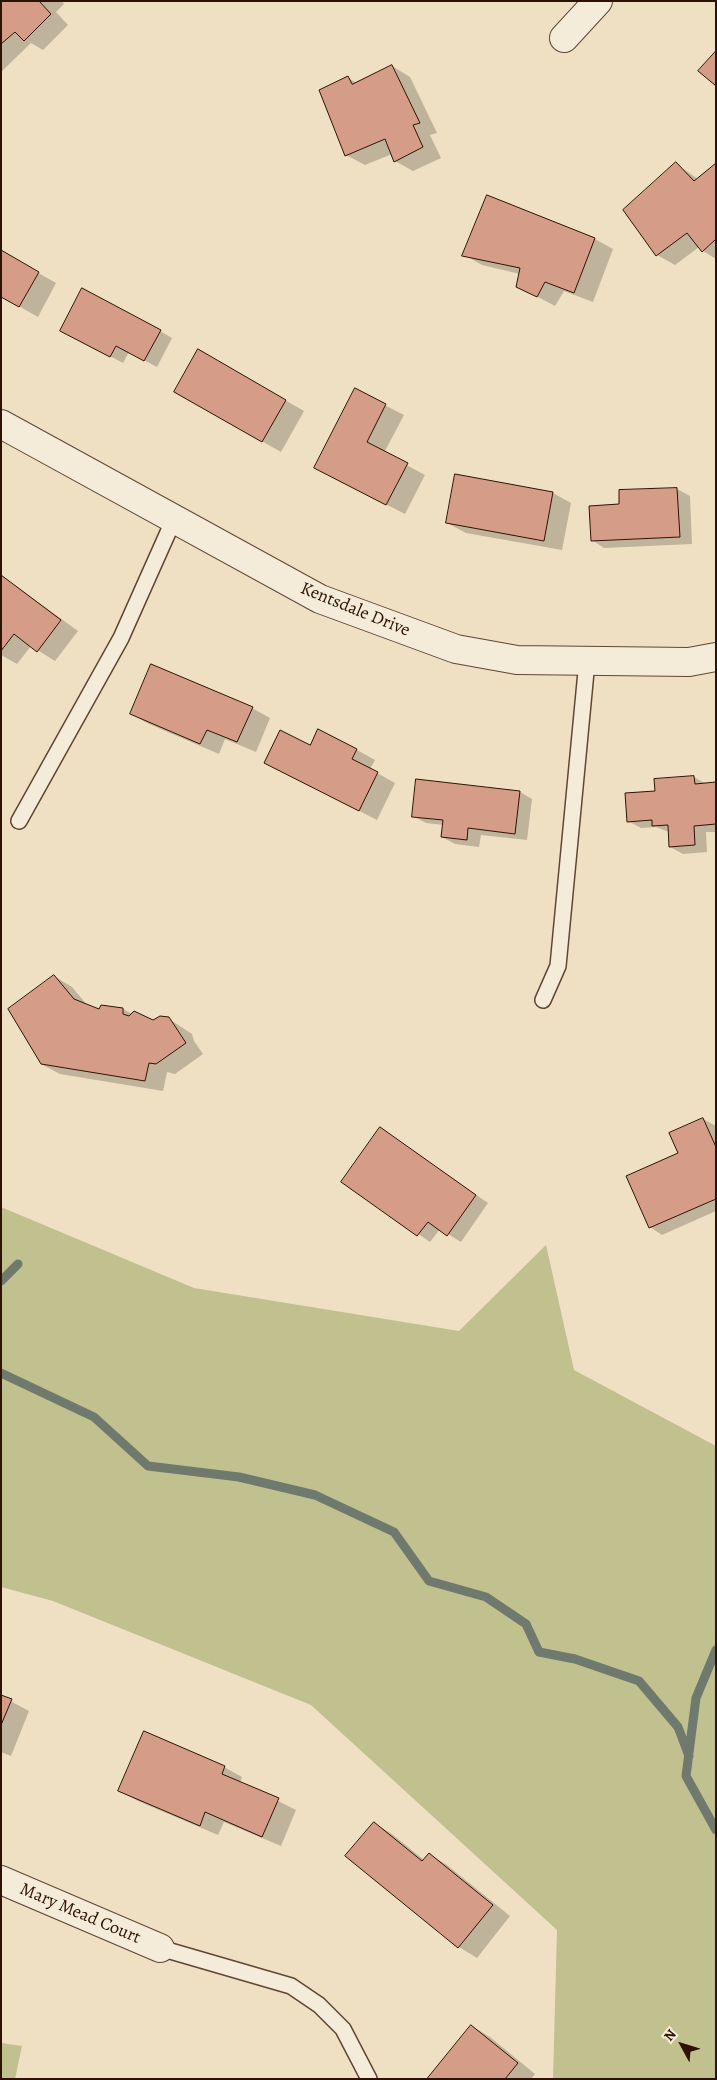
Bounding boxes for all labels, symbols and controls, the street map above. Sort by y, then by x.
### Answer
street label: Kentsdale Drive [297,578,413,642]
street label: Mary Mead Court [16,1879,144,1949]
north arrow [657,2020,707,2070]
text: N [659,2025,681,2045]

